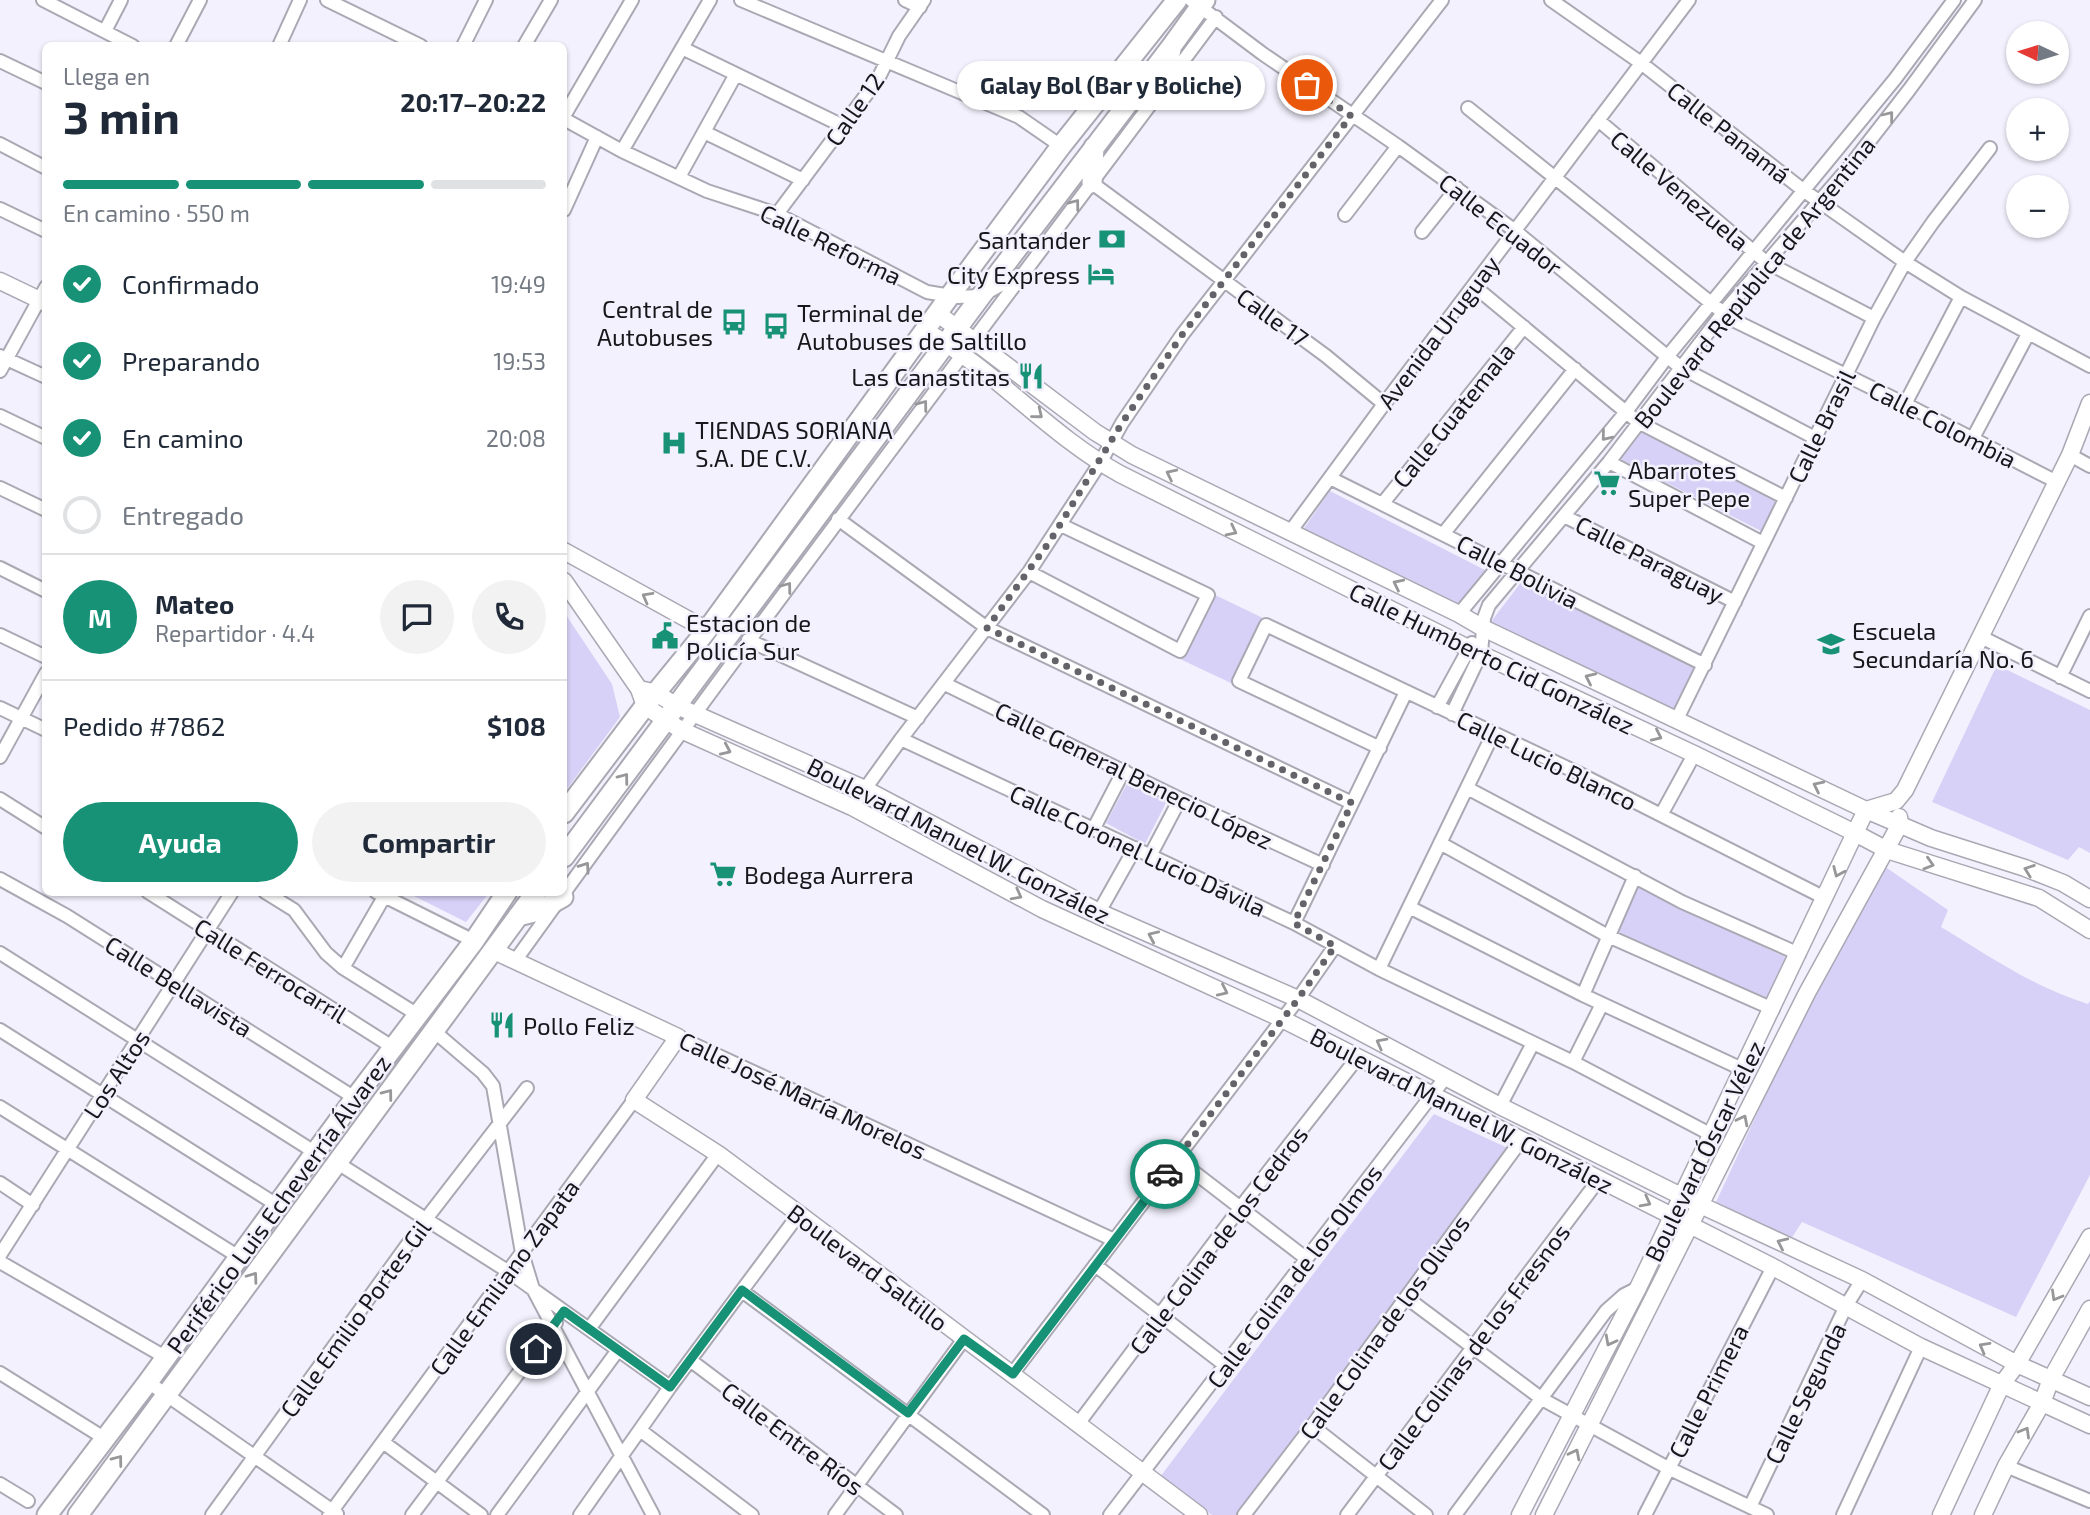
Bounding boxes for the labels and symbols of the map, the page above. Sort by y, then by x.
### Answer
north arrow [2006,21,2068,84]
pin [1277,55,1337,115]
callout: Galay Bol (Bar y Boliche) [957,60,1265,110]
street label: Calle 12 [818,67,890,151]
street label: Calle Panamá [1662,75,1796,189]
one-way arrow [1880,111,1893,124]
street label: Calle Venezuela [1605,124,1755,256]
street label: Boulevard República de Argentina [1627,130,1881,434]
street label: Calle Ecuador [1434,167,1569,281]
street label: Calle Reforma [756,197,906,291]
one-way arrow [1067,200,1080,212]
bank icon: Santander [1097,224,1127,254]
place label: Santander [978,225,1091,254]
street label: Avenida Uruguay [1371,249,1505,414]
hotel icon: City Express [1086,259,1116,289]
place label: City Express [947,260,1080,289]
street label: Calle 17 [1232,281,1314,353]
place label: Central de Autobuses [597,294,713,351]
place label: Terminal de Autobuses de Saltillo [797,298,1027,355]
bus stop icon: Central de Autobuses [719,307,749,337]
bus stop icon: Terminal de Autobuses de Saltillo [761,311,791,341]
street label: Calle Guatemala [1386,337,1520,493]
restaurant icon: Las Canastitas [1016,361,1046,391]
place label: Las Canastitas [851,362,1010,391]
street label: Calle Brasil [1781,365,1861,487]
street label: Calle Colombia [1865,374,2021,474]
one-way arrow [915,401,928,413]
one-way arrow [1030,405,1042,418]
place label: TIENDAS SORIANA S.A. DE C.V. [695,415,893,472]
hospital icon: TIENDAS SORIANA S.A. DE C.V. [659,428,689,458]
one-way arrow [1602,429,1615,441]
place label: Abarrotes Super Pepe [1628,455,1750,512]
one-way arrow [1166,468,1178,482]
supermarket icon: Abarrotes Super Pepe [1592,468,1622,498]
street label: Calle Paraguay [1571,509,1729,609]
one-way arrow [1225,522,1237,536]
street label: Calle Bolivia [1452,528,1584,614]
street label: Calle Humberto Cid González [1345,576,1639,740]
one-way arrow [1393,579,1405,593]
one-way arrow [779,583,791,595]
one-way arrow [642,592,654,605]
place label: Estacion de Policía Sur [686,608,811,665]
place label: Escuela Secundaría No. 6 [1852,616,2034,673]
public building icon: Estacion de Policía Sur [650,621,680,651]
school or university icon: Escuela Secundaría No. 6 [1816,629,1846,659]
one-way arrow [1585,672,1597,686]
street label: Calle General Benecio López [991,695,1277,855]
street label: Calle Lucio Blanco [1452,704,1642,816]
one-way arrow [1650,728,1662,742]
one-way arrow [718,742,731,756]
street label: Boulevard Manuel W. González [803,751,1115,929]
one-way arrow [615,773,628,786]
street label: Calle Coronel Lucio Dávila [1005,778,1271,922]
one-way arrow [1812,781,1825,795]
one-way arrow [1923,856,1935,870]
supermarket icon: Bodega Aurrera [708,859,738,889]
place label: Bodega Aurrera [744,860,914,889]
one-way arrow [577,862,589,875]
one-way arrow [2023,864,2035,878]
one-way arrow [1832,865,1846,877]
one-way arrow [1010,887,1022,900]
street label: Calle Ferrocarril [189,911,353,1029]
street label: Calle Bellavista [100,929,258,1043]
one-way arrow [1148,930,1161,944]
one-way arrow [1216,983,1228,997]
restaurant icon: Pollo Feliz [487,1010,517,1040]
place label: Pollo Feliz [523,1011,635,1040]
street label: Boulevard Manuel W. González [1306,1021,1618,1199]
street label: Los Altos [77,1024,155,1124]
street label: Calle José María Morelos [675,1025,931,1165]
street label: Boulevard Óscar Vélez [1638,1036,1770,1266]
one-way arrow [1376,1038,1388,1052]
street label: Periférico Luis Echeverría Álvarez [160,1049,396,1359]
one-way arrow [380,1089,393,1102]
one-way arrow [1735,1115,1749,1127]
street label: Calle Colina de los Cedros [1123,1120,1313,1360]
courier [1130,1139,1200,1209]
street label: Calle Colina de los Olmos [1200,1158,1388,1394]
street label: Calle Emiliano Zapata [423,1173,585,1381]
one-way arrow [1639,1194,1651,1208]
street label: Boulevard Saltillo [782,1197,954,1337]
street label: Calle Colina de los Olivos [1293,1209,1475,1445]
street label: Calle Emilio Portes Gil [274,1214,436,1422]
street label: Calle Colinas de los Fresnos [1371,1218,1575,1476]
one-way arrow [1777,1237,1789,1251]
one-way arrow [245,1272,257,1285]
one-way arrow [2051,1289,2064,1302]
street label: Calle Segunda [1758,1318,1852,1468]
pin [506,1319,566,1379]
street label: Calle Primera [1662,1319,1754,1463]
one-way arrow [1605,1334,1619,1346]
one-way arrow [1979,1342,1992,1355]
street label: Calle Entre Ríos [716,1375,870,1501]
one-way arrow [2017,1427,2030,1440]
one-way arrow [1566,1449,1580,1461]
one-way arrow [110,1455,123,1468]

